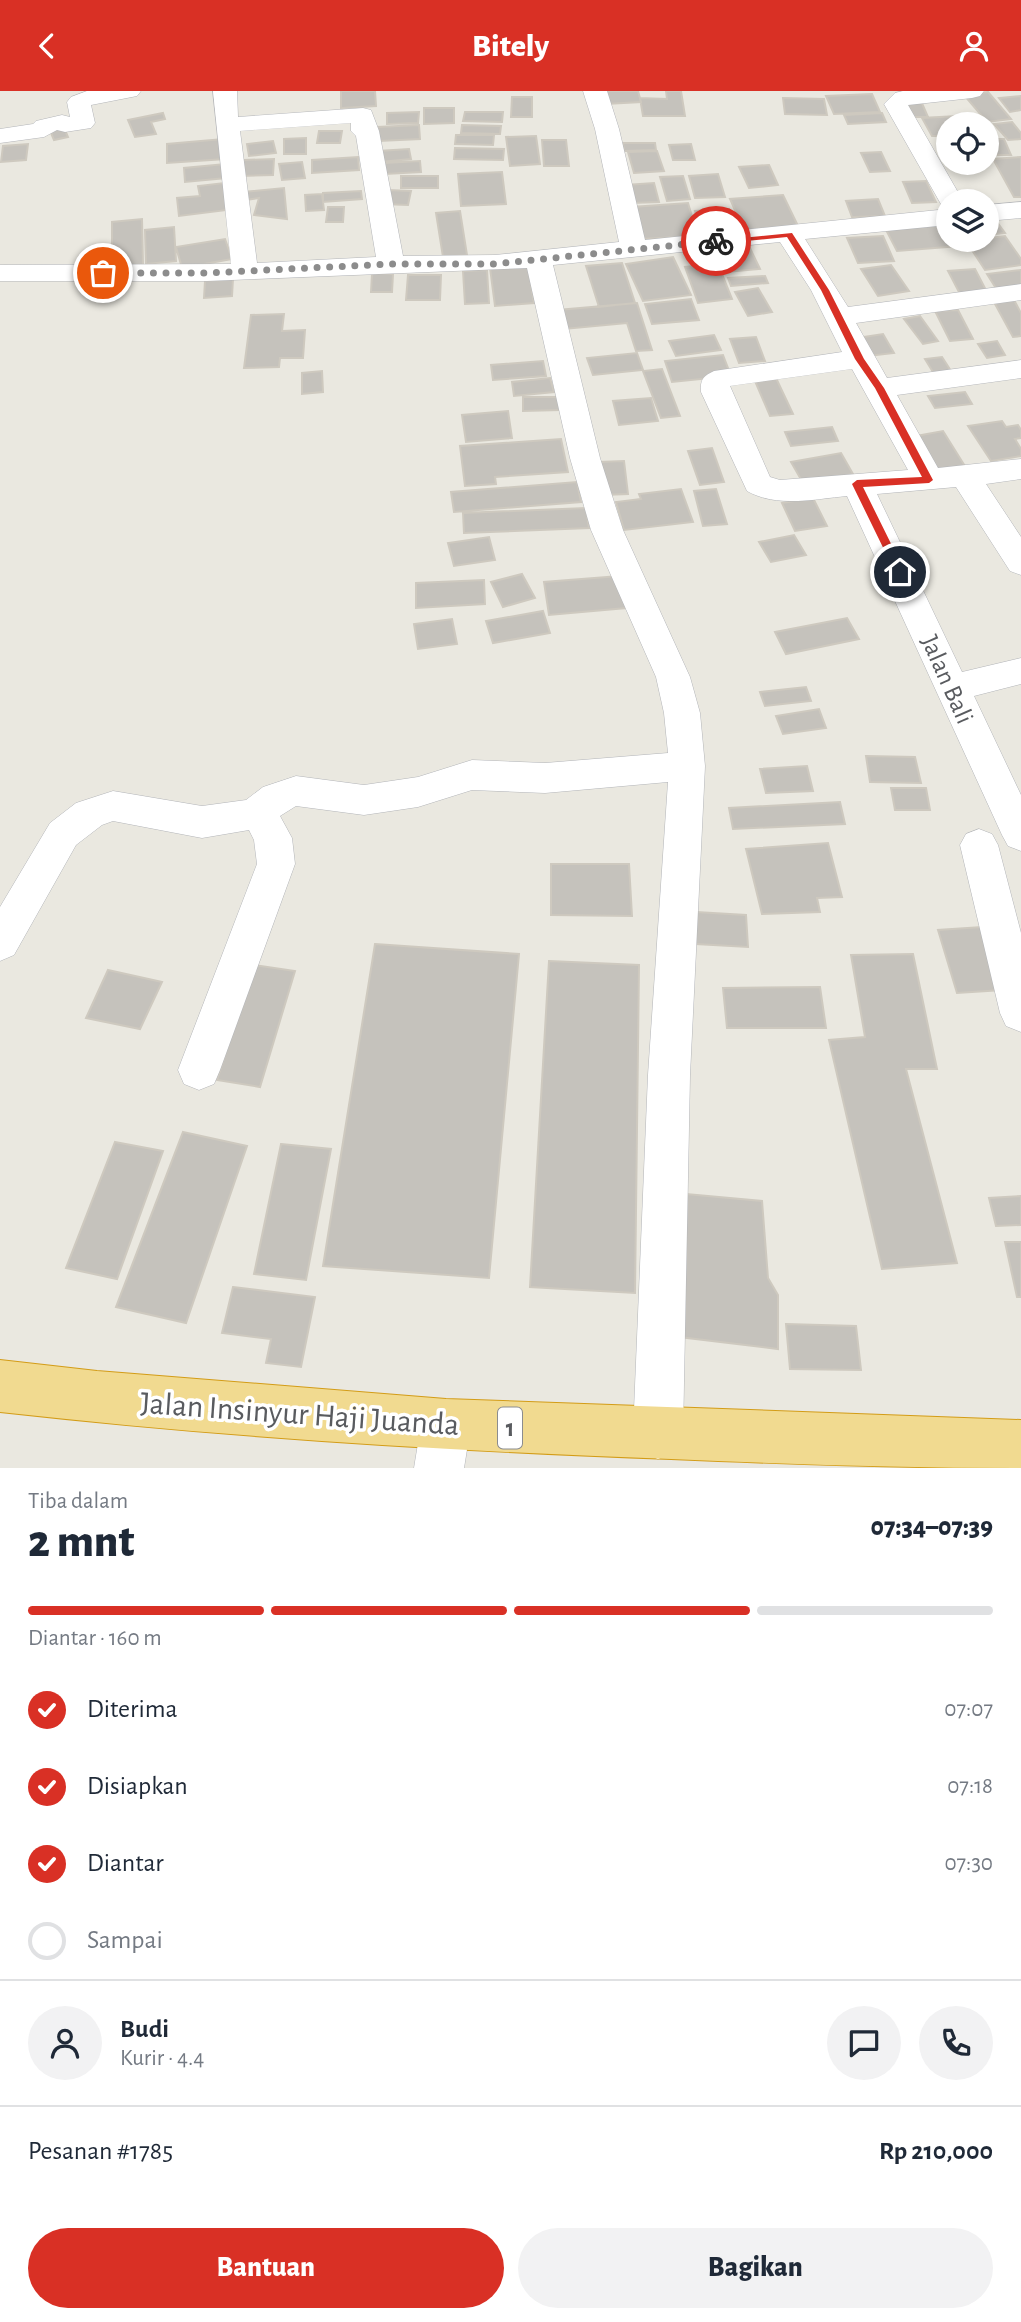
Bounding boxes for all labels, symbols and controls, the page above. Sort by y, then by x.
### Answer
icon: back [28,27,66,65]
icon: person [955,27,993,65]
text: Bitely [472,30,549,62]
map controls [936,112,999,252]
button: locate [936,112,999,175]
button: layers [936,189,999,252]
courier [681,206,751,276]
icon: bike [697,222,735,260]
pin [73,243,133,303]
icon: bag [84,254,122,292]
pin [870,542,930,602]
icon: home [881,553,919,591]
street label: Jalan Bali [916,631,978,728]
street label: Jalan Insinyur Haji Juanda [139,1387,460,1441]
road number: 1 [498,1407,522,1449]
text: Tiba dalam [28,1490,128,1513]
text: 07:34–07:39 [871,1514,993,1540]
text: 2 mnt [28,1519,134,1565]
text: Diantar · 160 m [28,1627,162,1650]
icon: check [28,1691,66,1729]
text: Diterima [87,1696,178,1722]
text: 07:07 [944,1698,993,1721]
icon: check [28,1768,66,1806]
text: Disiapkan [87,1773,188,1799]
text: 07:18 [947,1775,993,1798]
icon: check [28,1845,66,1883]
text: Diantar [87,1850,164,1876]
text: 07:30 [944,1852,993,1875]
text: Sampai [87,1927,163,1953]
button: person [28,2006,102,2080]
button: chat [827,2006,901,2080]
button: phone [919,2006,993,2080]
text: Budi [120,2016,169,2042]
text: Kurir · 4.4 [120,2047,204,2070]
text: Pesanan #1785 [28,2138,173,2164]
text: Rp 210,000 [879,2138,993,2164]
button: Bantuan [28,2228,504,2308]
button: Bagikan [518,2228,993,2308]

